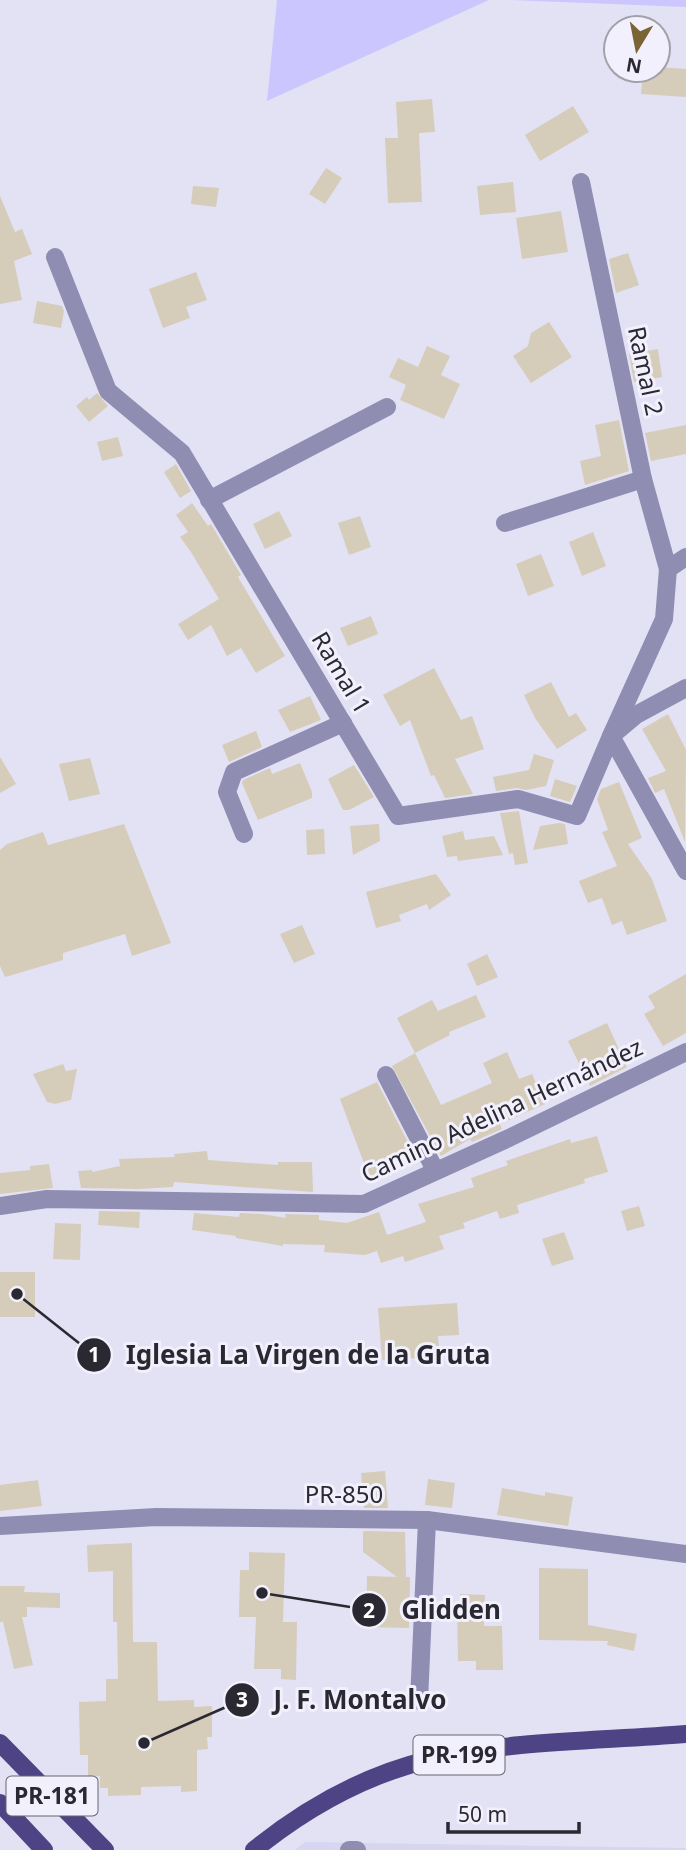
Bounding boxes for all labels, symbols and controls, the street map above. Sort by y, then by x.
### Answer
north arrow [602,14,672,84]
text: N [624,52,644,80]
street label: Ramal 2 [621,323,672,418]
street label: Ramal 1 [305,625,380,719]
street label: Camino Adelina Hernández [355,1030,648,1189]
callout: Iglesia La Virgen de la Gruta [76,1331,504,1378]
text: Iglesia La Virgen de la Gruta [126,1336,490,1372]
text: 1 [88,1340,100,1368]
street label: PR-850 [305,1477,383,1510]
callout: Glidden [352,1587,514,1634]
text: Glidden [401,1591,501,1627]
text: 2 [363,1596,375,1624]
callout: J. F. Montalvo [224,1677,460,1724]
text: J. F. Montalvo [272,1681,446,1717]
text: 3 [236,1685,248,1713]
road number: PR-199 [414,1736,504,1774]
road number: PR-181 [7,1776,98,1815]
scale bar [448,1790,579,1834]
text: 50 m [458,1800,507,1828]

